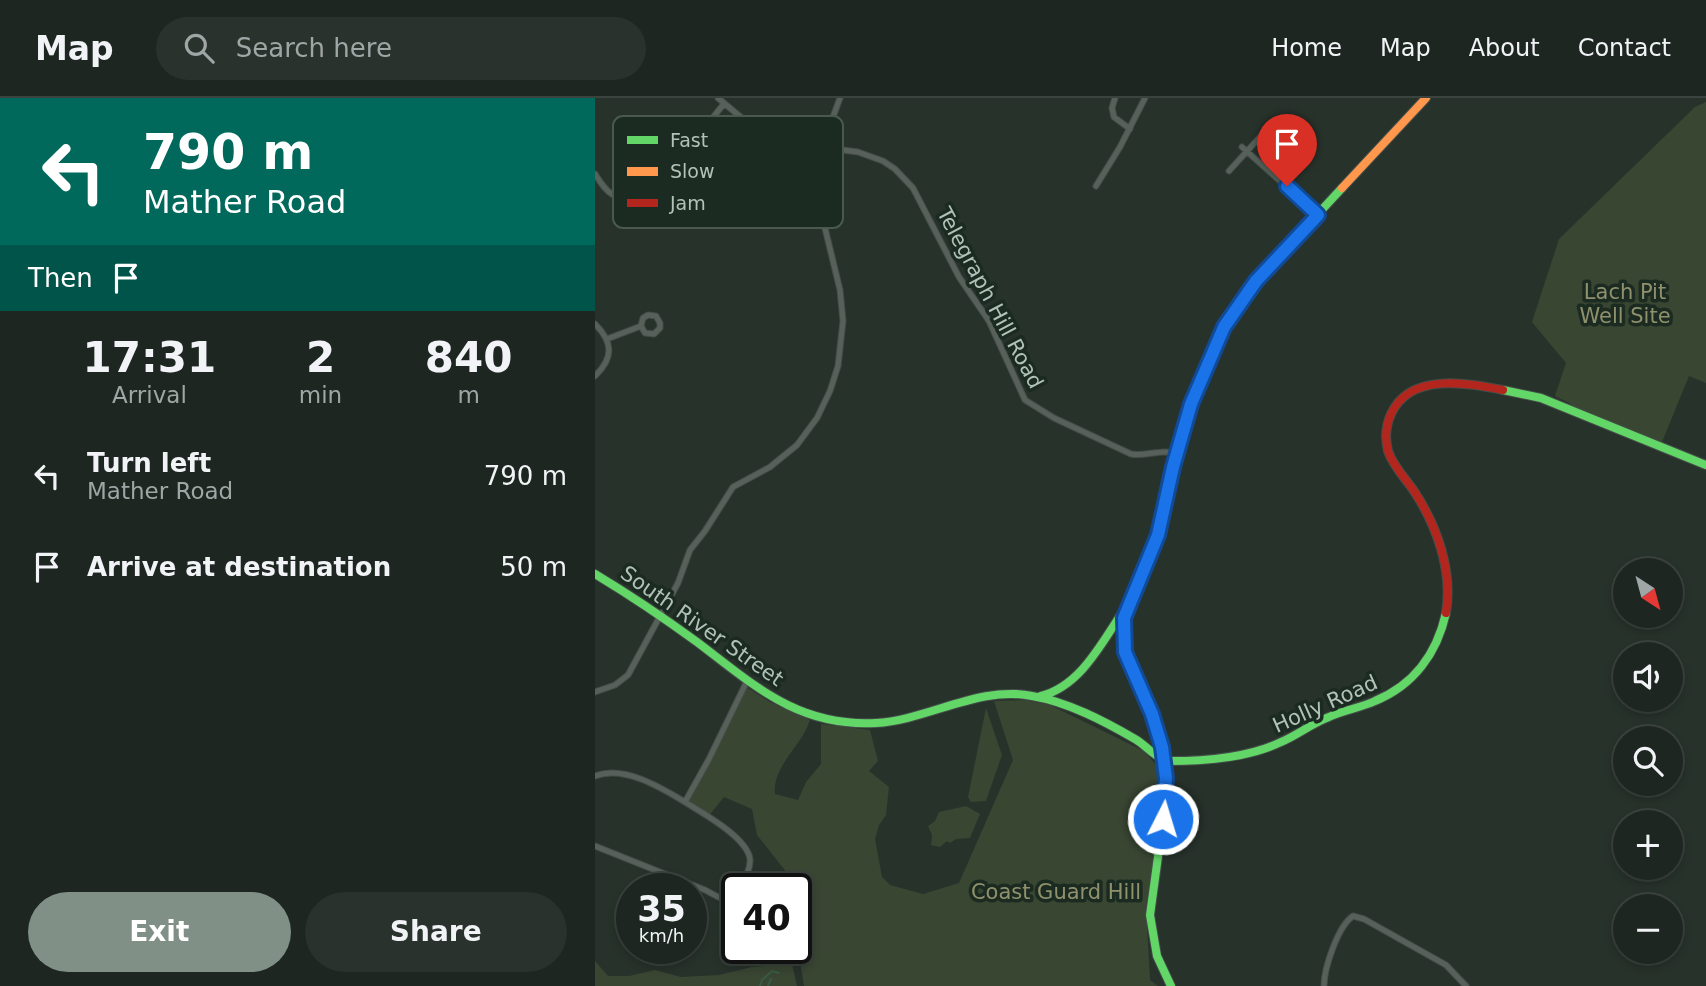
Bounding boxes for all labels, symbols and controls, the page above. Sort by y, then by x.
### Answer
search box [156,17,646,80]
text: Map [35,29,114,68]
icon: search [180,29,218,67]
text: Search here [236,33,392,63]
text: Home [1271,34,1342,62]
text: Map [1380,34,1431,62]
text: About [1469,34,1540,62]
text: Contact [1578,34,1671,62]
pin [1257,114,1317,186]
legend [613,116,843,228]
text: 790 m [143,124,313,181]
icon: arrive [1268,125,1306,163]
icon: left [28,126,119,217]
text: Fast [670,129,708,151]
text: Slow [670,160,715,182]
text: Mather Road [143,183,346,221]
text: Jam [669,192,706,214]
street label: Telegraph Hill Road [932,202,1048,393]
icon: arrive [107,259,145,297]
text: Then [28,263,93,293]
park label: Lach Pit Well Site [1579,280,1671,328]
text: 17:31 [83,333,216,382]
text: 2 [306,333,335,382]
text: 840 [425,333,512,382]
text: Arrival [112,382,187,408]
text: min [299,382,342,408]
text: m [457,382,480,408]
text: Turn left [87,448,211,478]
icon: left [28,457,66,495]
text: 790 m [484,461,567,491]
text: Mather Road [87,478,233,504]
icon: arrive [28,548,66,586]
text: Arrive at destination [87,552,391,582]
text: 50 m [500,552,567,582]
north arrow [1613,558,1683,628]
map controls [1613,558,1683,964]
street label: South River Street [616,561,788,691]
button: sound [1613,642,1683,712]
street label: Holly Road [1269,670,1381,738]
button: search [1613,726,1683,796]
position arrow [1126,782,1200,856]
button: + [1613,810,1683,880]
speed limit sign: 40 [721,873,812,964]
park label: Coast Guard Hill [971,880,1141,904]
text: 35 [637,889,686,929]
button: Exit [28,892,291,972]
button: Share [305,892,567,972]
button: − [1613,894,1683,964]
text: km/h [639,925,684,946]

